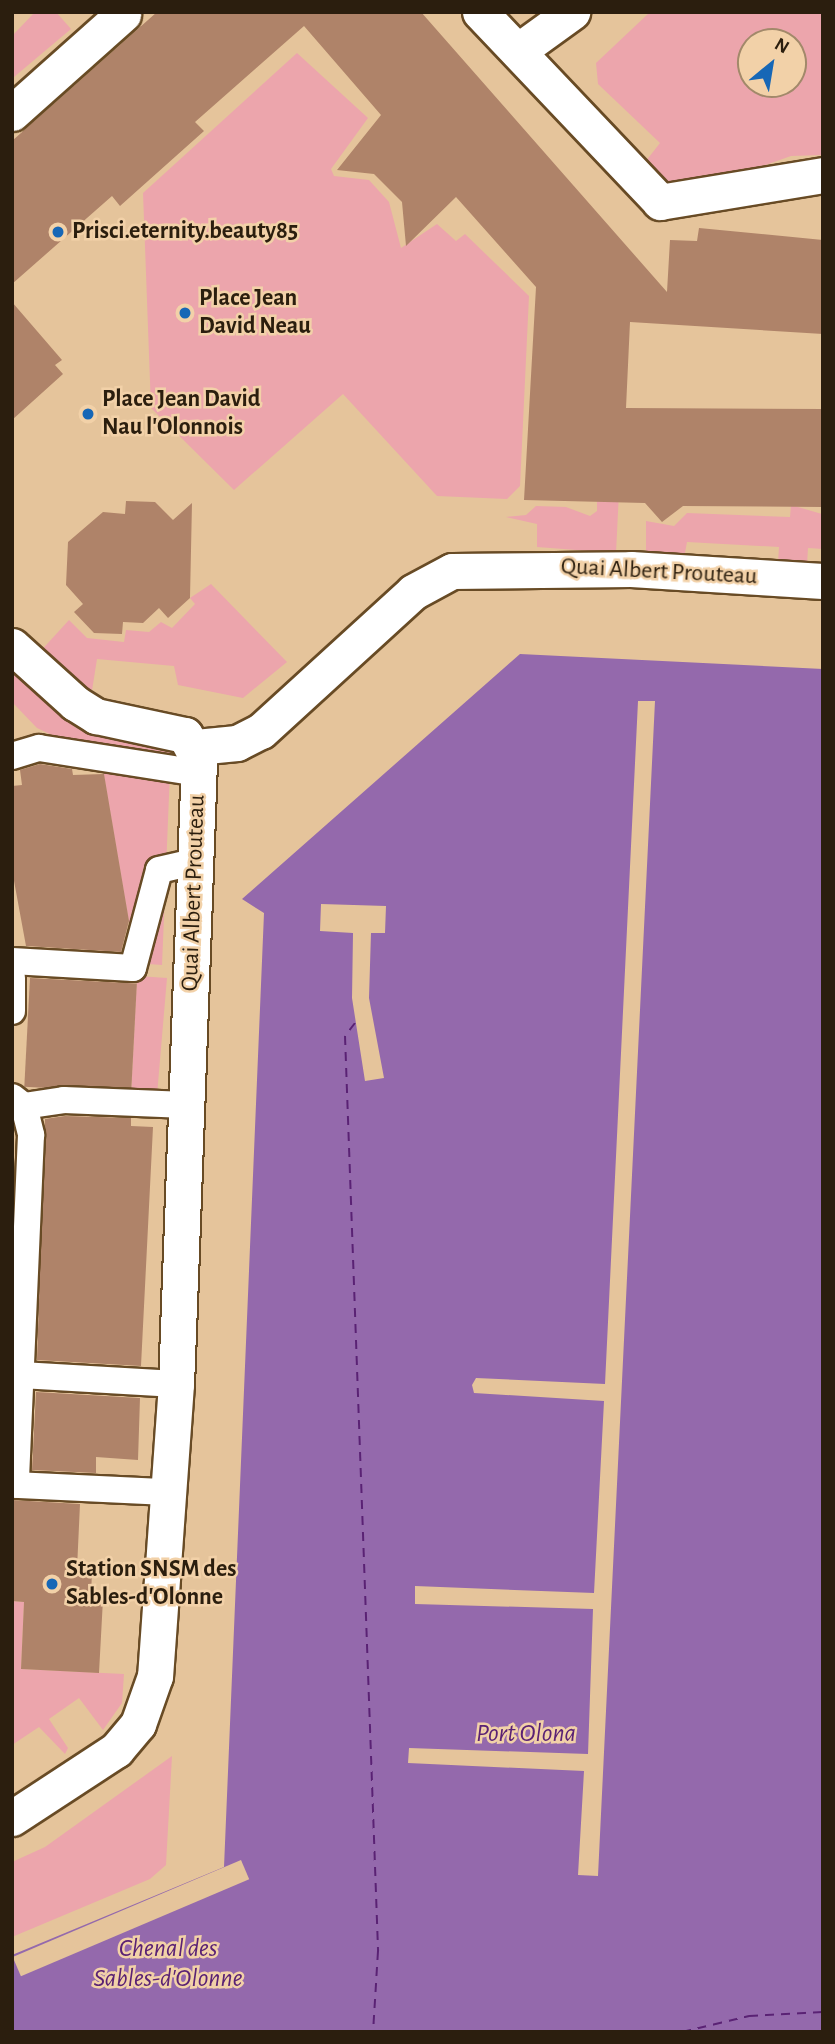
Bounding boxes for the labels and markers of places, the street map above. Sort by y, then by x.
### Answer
place label: Prisci.eternity.beauty85 [72,218,298,246]
marker: Prisci.eternity.beauty85 [50,224,66,240]
place label: Place Jean David Neau [199,285,311,341]
marker: Place Jean David Neau [177,305,193,321]
place label: Place Jean David Nau l'Olonnois [102,386,260,442]
marker: Place Jean David Nau l'Olonnois [80,406,96,422]
place label: Station SNSM des Sables-d'Olonne [66,1556,237,1612]
marker: Station SNSM des Sables-d'Olonne [44,1576,60,1592]

